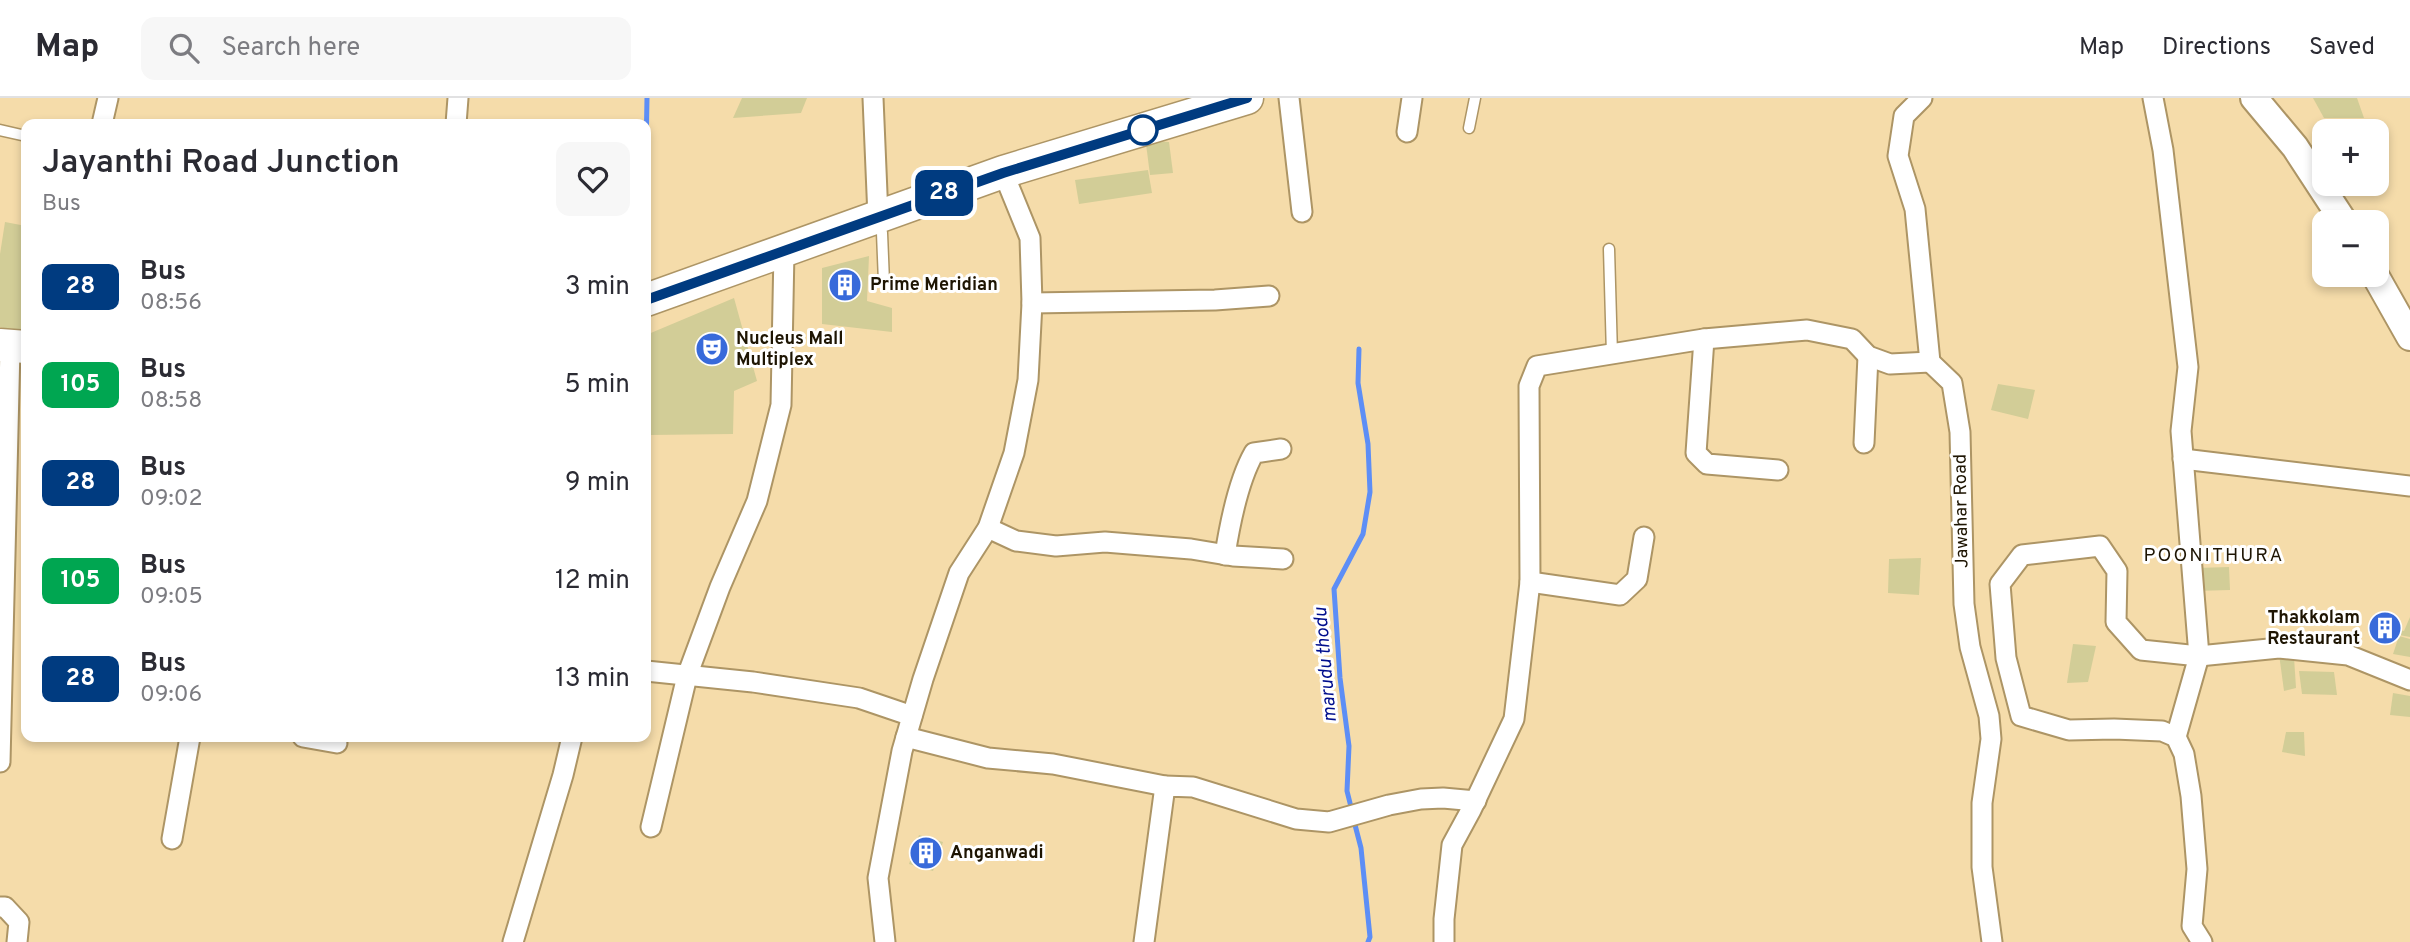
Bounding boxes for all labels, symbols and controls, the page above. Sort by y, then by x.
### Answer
search box [141,17,631,80]
text: Map [35,27,99,69]
icon: search [165,29,203,67]
text: Search here [221,32,360,65]
text: Map [2079,33,2124,63]
text: Directions [2162,33,2271,63]
text: Saved [2309,33,2375,63]
unlabelled marker [1128,115,1158,145]
map controls [2312,119,2389,287]
button: + [2312,119,2389,196]
button: heart [556,142,630,216]
text: Jayanthi Road Junction [42,143,400,185]
line badge: 28 [912,170,976,216]
text: 28 [929,178,959,208]
text: Bus [42,190,81,219]
button: − [2312,210,2389,287]
text: Bus [140,256,186,289]
building icon: Prime Meridian [826,266,864,304]
text: 3 min [565,271,630,304]
text: 28 [66,272,95,302]
place label: Prime Meridian [870,274,998,297]
text: 08:56 [140,289,202,318]
place label: Nucleus Mall Multiplex [736,328,844,372]
theatre icon: Nucleus Mall Multiplex [693,330,731,368]
text: Bus [140,354,186,387]
text: 5 min [564,369,630,402]
text: 105 [60,370,101,400]
text: 08:58 [140,387,202,416]
text: Bus [140,452,186,485]
street label: Jawahar Road [1950,454,1974,568]
text: 9 min [565,467,630,500]
text: 28 [66,468,95,498]
text: 09:02 [140,485,203,514]
district label: POONITHURA [2144,544,2284,568]
text: Bus [140,550,186,583]
text: 12 min [555,565,630,598]
text: 105 [60,566,101,596]
text: 09:05 [140,583,203,612]
water label: marudu thodu [1309,606,1343,724]
place label: Thakkolam Restaurant [2267,607,2360,651]
building icon: Thakkolam Restaurant [2366,609,2404,647]
text: Bus [140,648,186,681]
text: 13 min [555,663,630,696]
text: 28 [66,664,95,694]
text: 09:06 [140,681,202,710]
building icon: Anganwadi [907,834,945,872]
place label: Anganwadi [950,842,1044,865]

